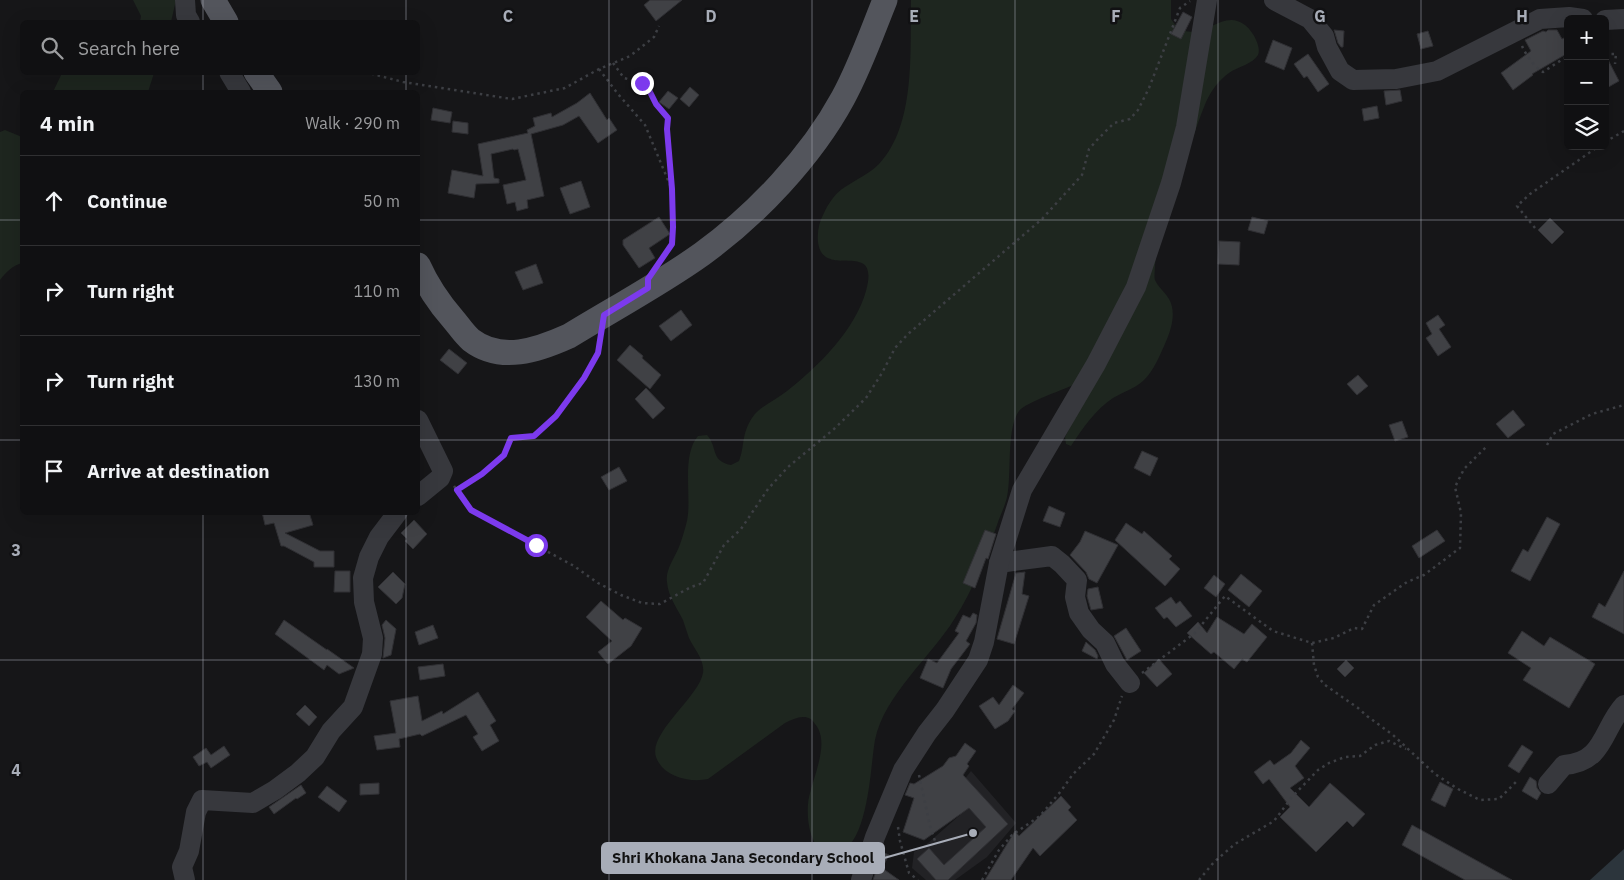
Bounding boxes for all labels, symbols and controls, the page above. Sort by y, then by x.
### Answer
text: C [503,6,513,26]
text: D [705,6,717,26]
text: E [909,6,919,26]
text: F [1111,6,1121,26]
text: G [1314,6,1326,26]
text: H [1516,6,1528,26]
map controls [1564,15,1609,150]
button: + [1564,15,1609,60]
search box [20,20,420,75]
icon: search [38,34,66,62]
text: Search here [78,36,180,60]
button: − [1564,60,1609,105]
route end [631,72,654,95]
button: layers [1564,105,1609,150]
text: 4 min [40,109,95,137]
text: Walk · 290 m [305,113,400,133]
icon: ahead [40,187,68,215]
text: Continue [87,189,167,213]
text: 50 m [363,191,400,211]
icon: right [40,277,68,305]
text: Turn right [87,279,174,303]
text: 110 m [353,281,400,301]
icon: right [40,367,68,395]
text: Turn right [87,369,174,393]
text: 130 m [353,371,400,391]
icon: arrive [40,457,68,485]
text: Arrive at destination [87,459,270,483]
route start [525,534,548,557]
text: 3 [11,540,21,560]
text: 4 [11,760,21,780]
callout: Shri Khokana Jana Secondary School [602,843,884,873]
text: Shri Khokana Jana Secondary School [612,848,874,867]

